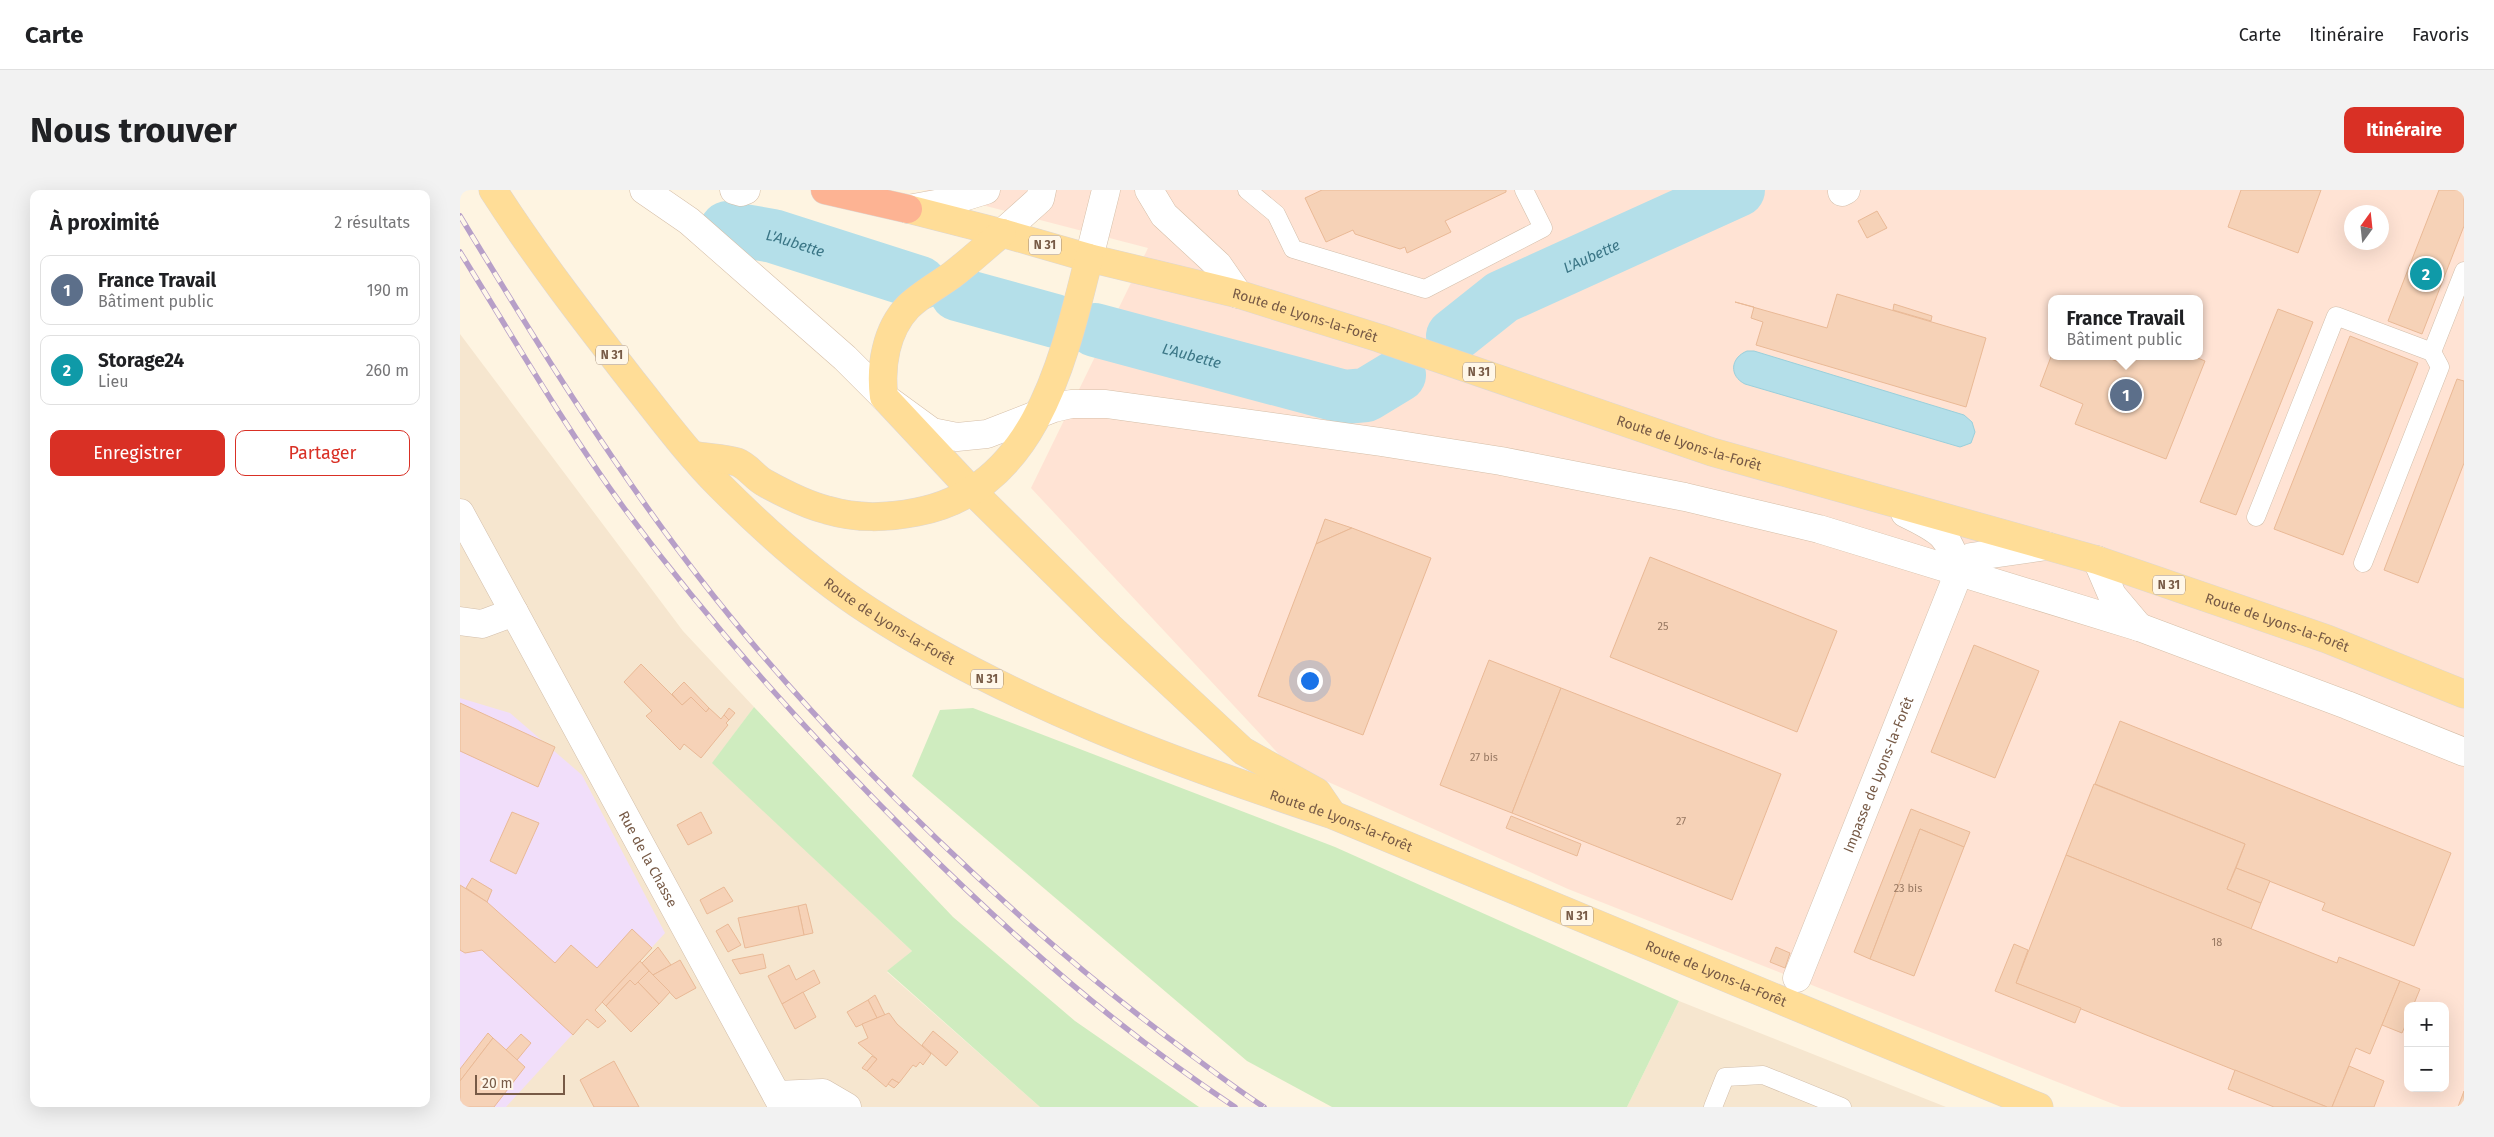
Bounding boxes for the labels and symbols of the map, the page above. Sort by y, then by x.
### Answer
north arrow [2344,205,2389,250]
water label: L'Aubette [765,226,827,261]
road number: N 31 [1029,236,1061,254]
water label: L'Aubette [1560,236,1623,277]
pin: 2 [2410,255,2442,293]
street label: Route de Lyons-la-Forêt [1231,284,1381,346]
water label: L'Aubette [1160,339,1223,372]
road number: N 31 [596,346,628,364]
road number: N 31 [1463,362,1495,382]
pin: 1 [2110,376,2142,414]
street label: Route de Lyons-la-Forêt [1614,412,1764,474]
street label: Route de Lyons-la-Forêt [821,574,959,669]
road number: N 31 [2153,576,2185,594]
street label: Route de Lyons-la-Forêt [2203,589,2352,656]
house number: 25 [1658,620,1669,633]
your location [1297,668,1323,694]
road number: N 31 [971,669,1003,688]
street label: Impasse de Lyons-la-Forêt [1839,693,1917,855]
house number: 27 bis [1470,751,1498,764]
street label: Route de Lyons-la-Forêt [1268,786,1416,856]
street label: Rue de la Chasse [615,808,681,910]
house number: 27 [1676,815,1686,828]
house number: 23 bis [1894,882,1922,895]
road number: N 31 [1561,906,1593,926]
house number: 18 [2212,936,2222,949]
street label: Route de Lyons-la-Forêt [1643,937,1790,1011]
scale bar [475,1072,565,1095]

